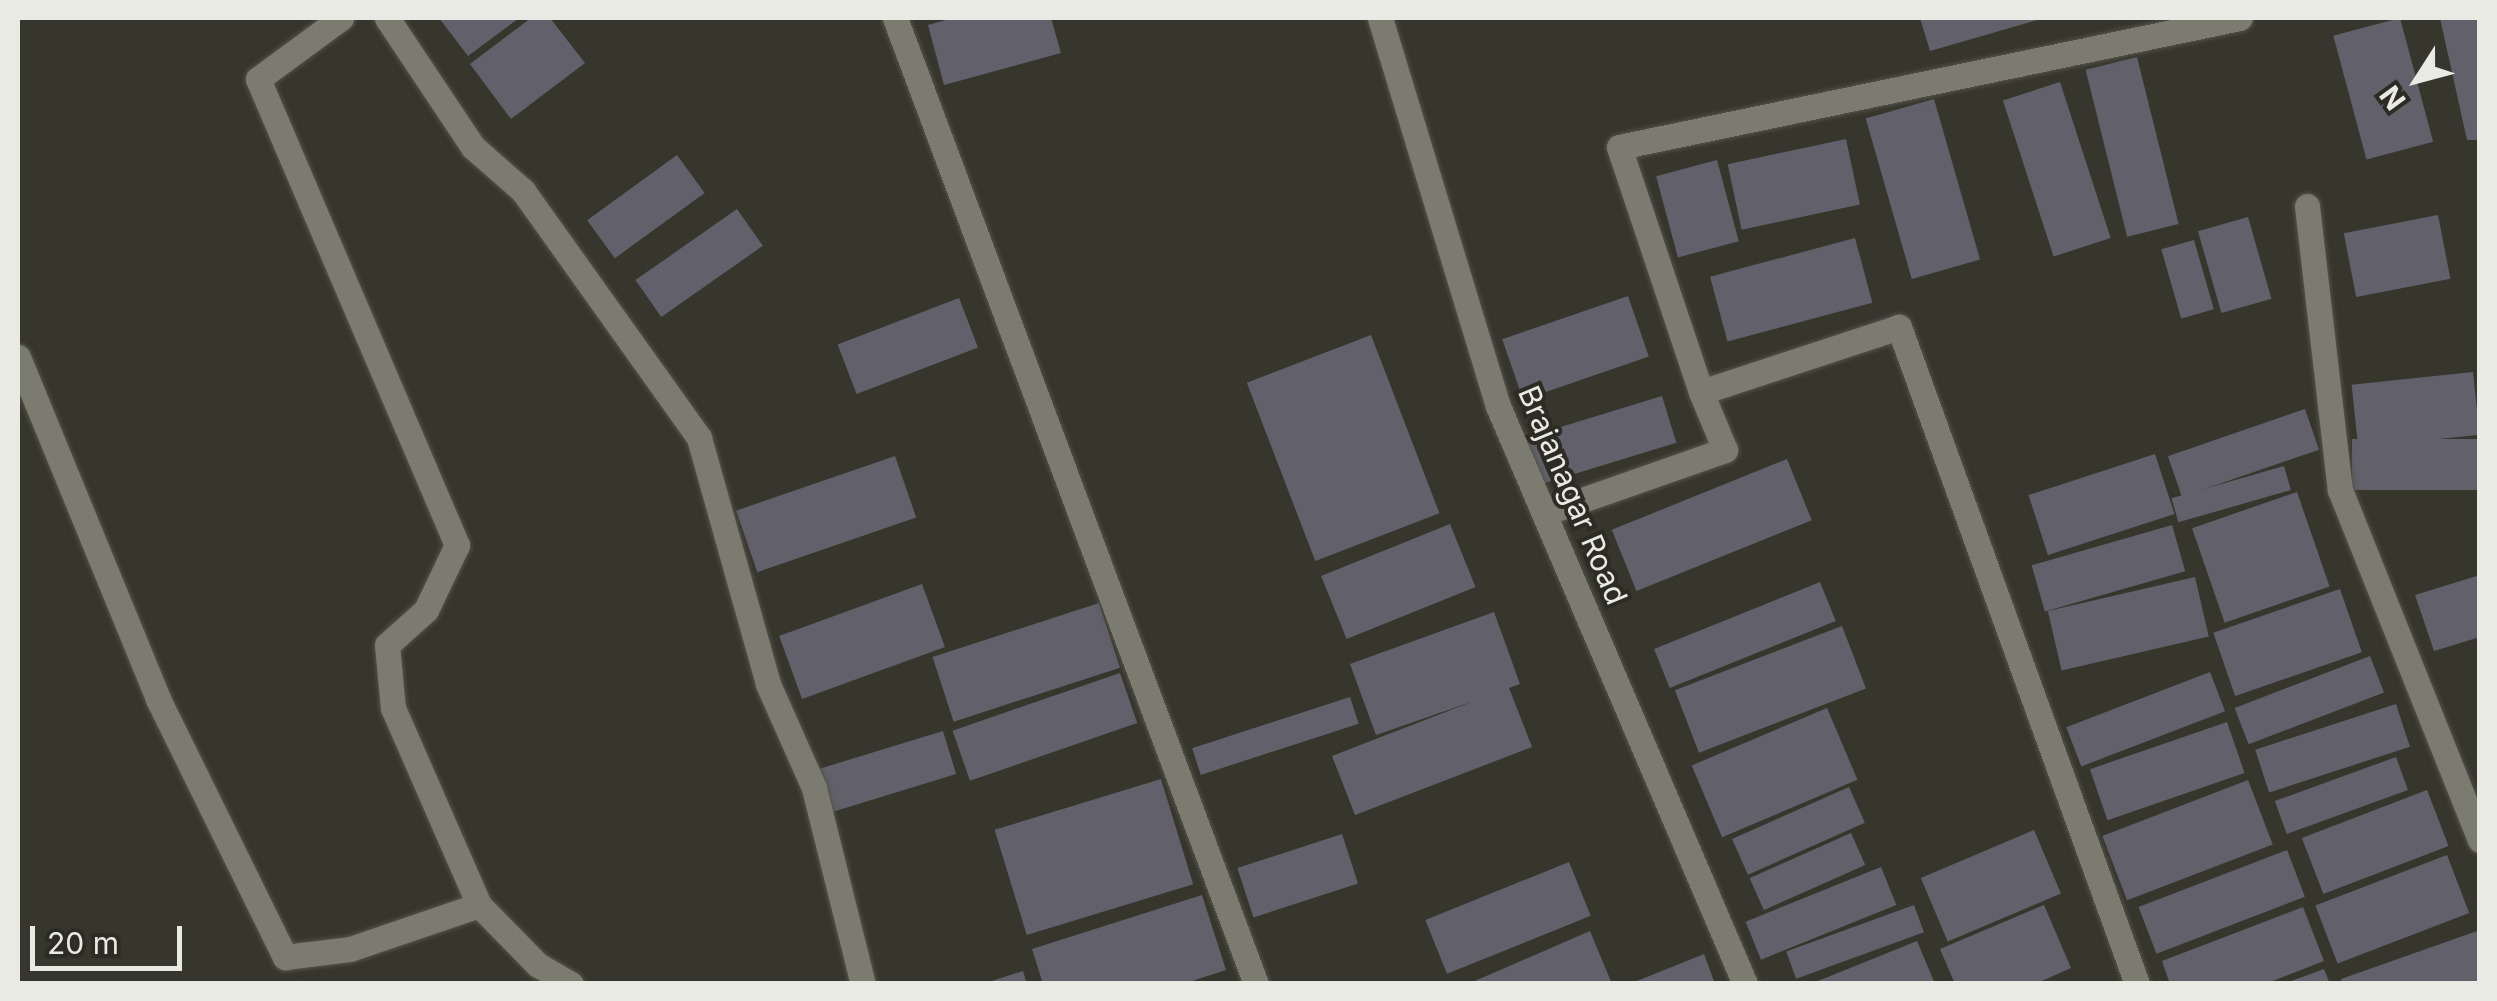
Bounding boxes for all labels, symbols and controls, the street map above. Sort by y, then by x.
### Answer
north arrow [2367,30,2467,130]
text: N [2373,79,2413,116]
street label: Brajanagar Road [1511,380,1635,610]
scale bar [35,906,188,968]
text: 20 m [47,925,119,961]

